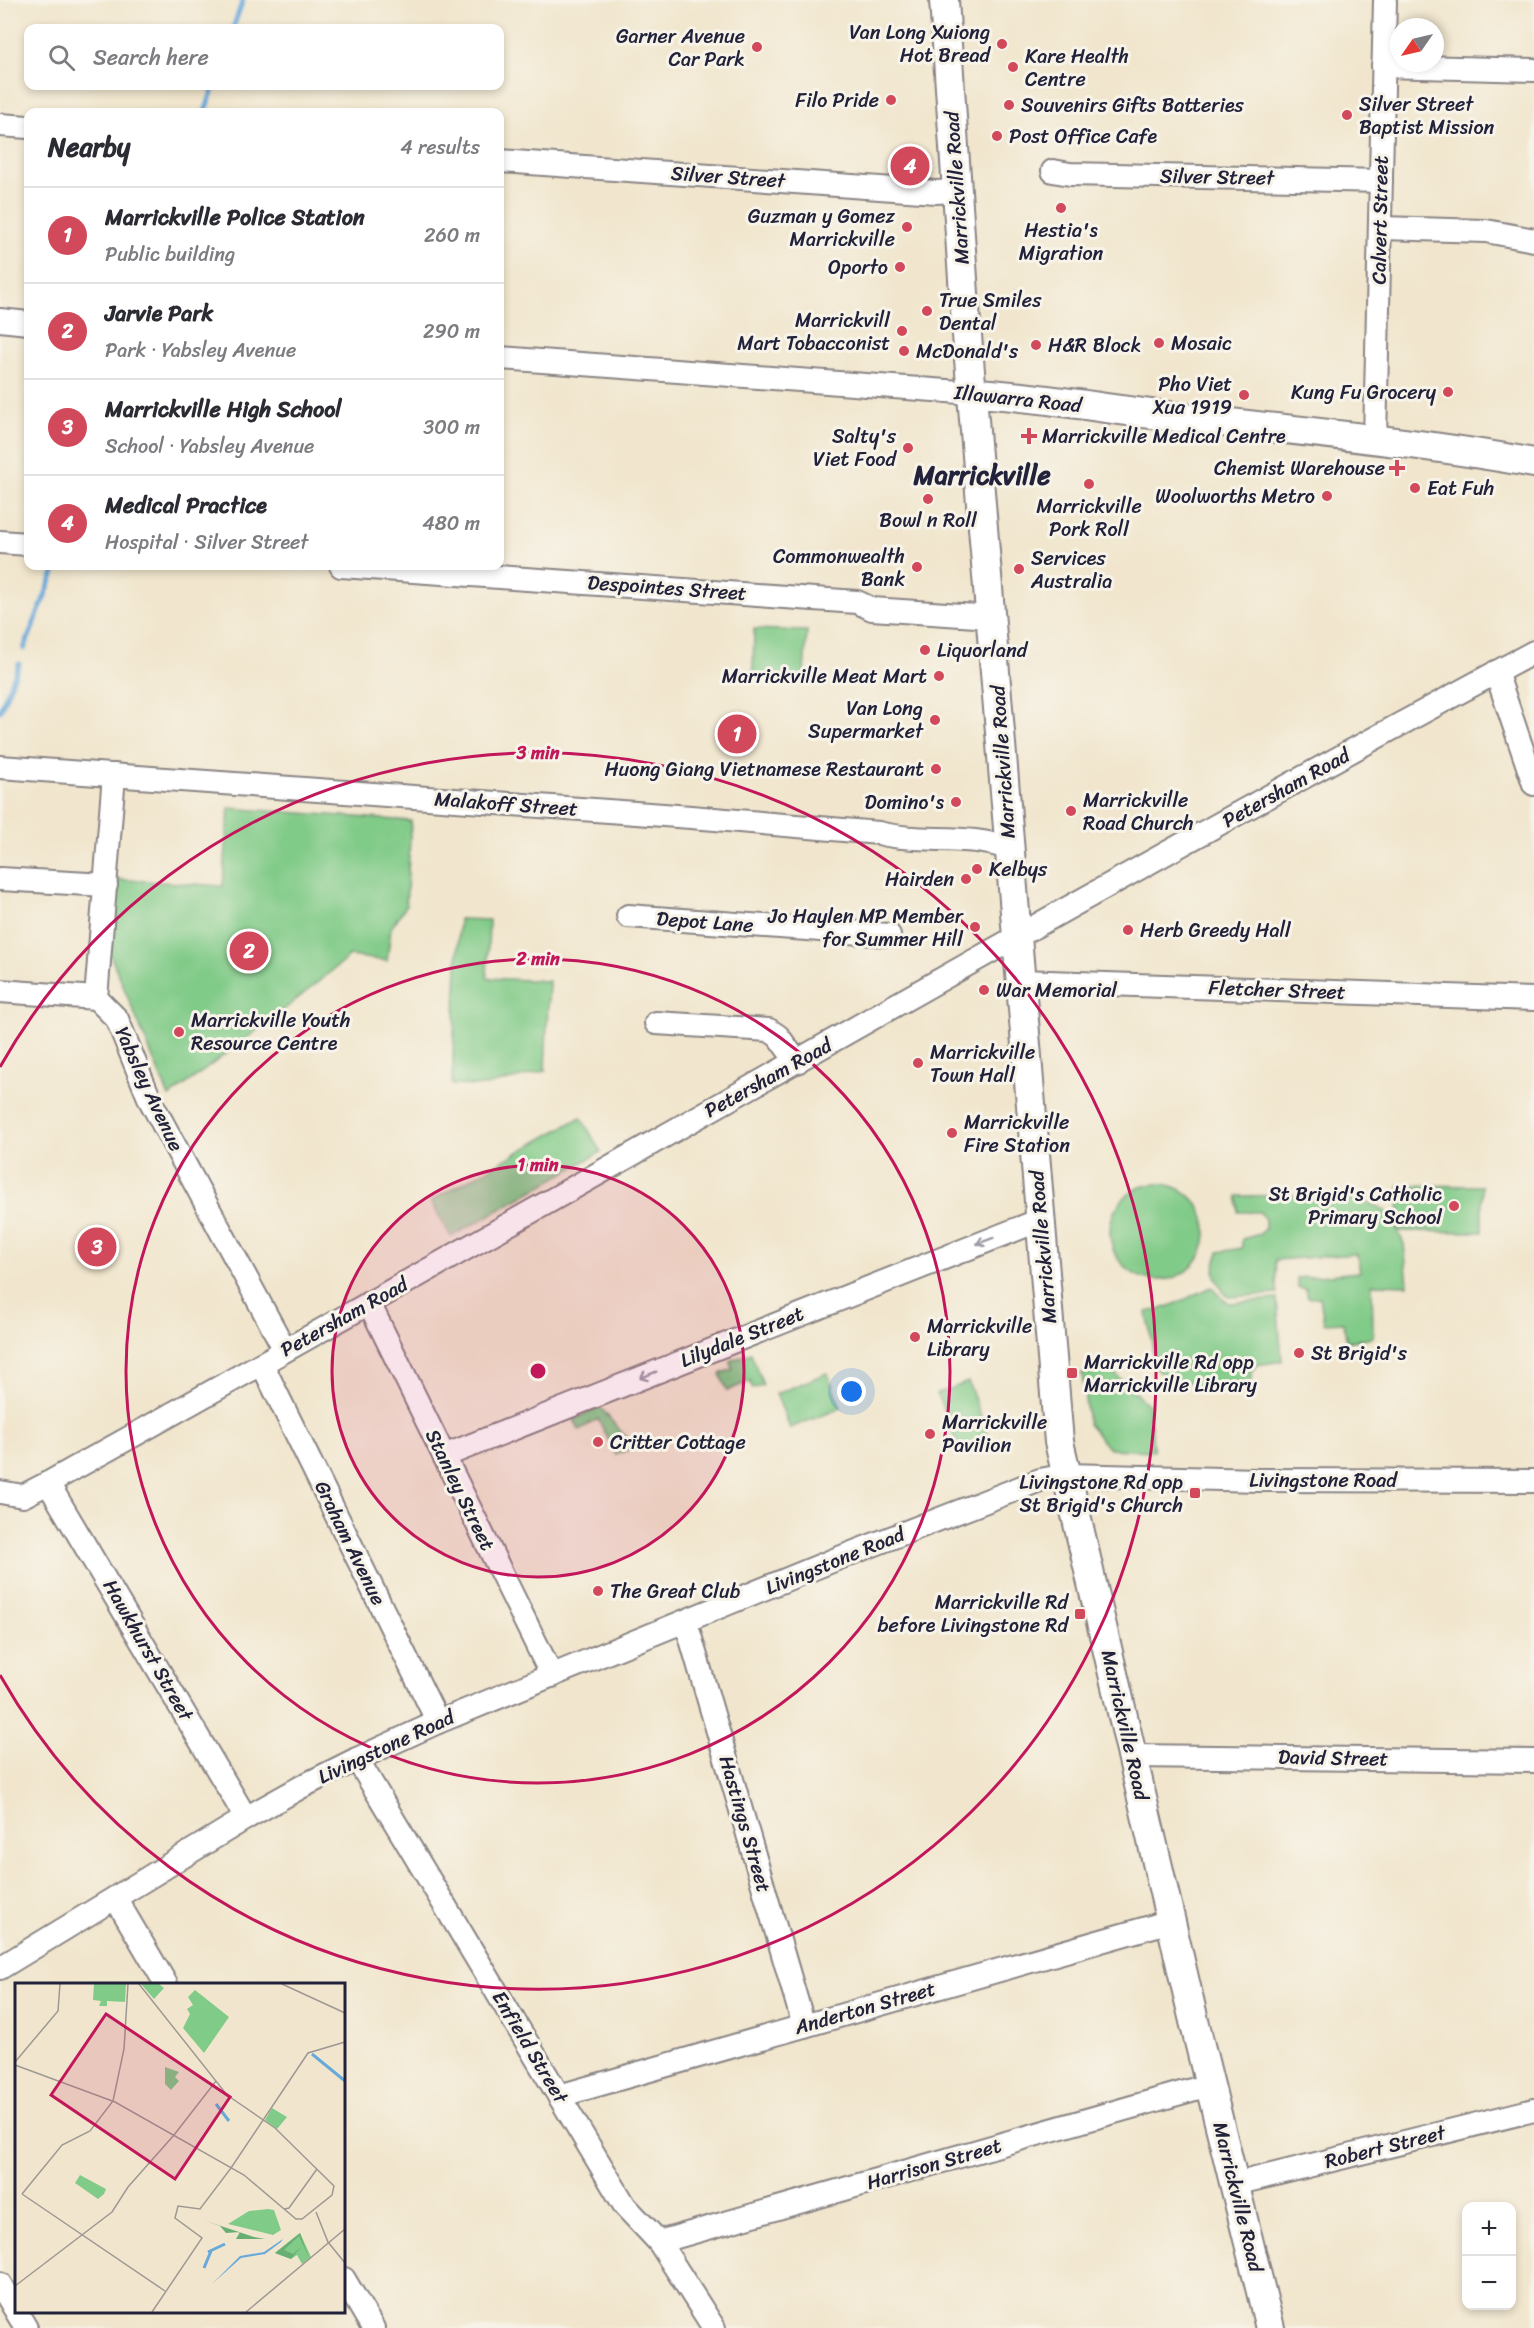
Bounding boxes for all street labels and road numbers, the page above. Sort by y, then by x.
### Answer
street label: Marrickville Road [934,109,980,266]
street label: Calvert Street [1361,155,1399,285]
street label: Silver Street [670,156,787,199]
street label: Silver Street [1160,159,1275,196]
street label: Illawarra Road [952,375,1085,423]
street label: Despointes Street [586,565,748,611]
street label: Marrickville Road [980,683,1026,840]
street label: Petersham Road [1215,738,1358,838]
street label: Malakoff Street [433,782,579,826]
street label: Depot Lane [655,901,755,943]
street label: Fletcher Street [1208,970,1346,1010]
street label: Yabsley Avenue [105,1021,193,1157]
street label: Petersham Road [697,1028,840,1128]
street label: Marrickville Road [1019,1168,1067,1325]
street label: Petersham Road [273,1267,416,1367]
street label: Lilydale Street [675,1296,809,1378]
street label: Stanley Street [415,1423,505,1557]
street label: Livingstone Road [1249,1463,1398,1498]
street label: Graham Avenue [305,1474,395,1612]
street label: Livingstone Road [760,1517,911,1605]
street label: Hawkhurst Street [93,1573,203,1728]
street label: Marrickville Road [1091,1646,1160,1805]
street label: Livingstone Road [312,1699,462,1794]
street label: David Street [1278,1740,1389,1776]
street label: Hastings Street [709,1751,781,1897]
street label: Anderton Street [789,1971,940,2045]
street label: Enfield Street [482,1984,578,2111]
street label: Robert Street [1321,2115,1450,2179]
street label: Marrickville Road [1202,2118,1274,2277]
street label: Harrison Street [862,2128,1006,2200]

